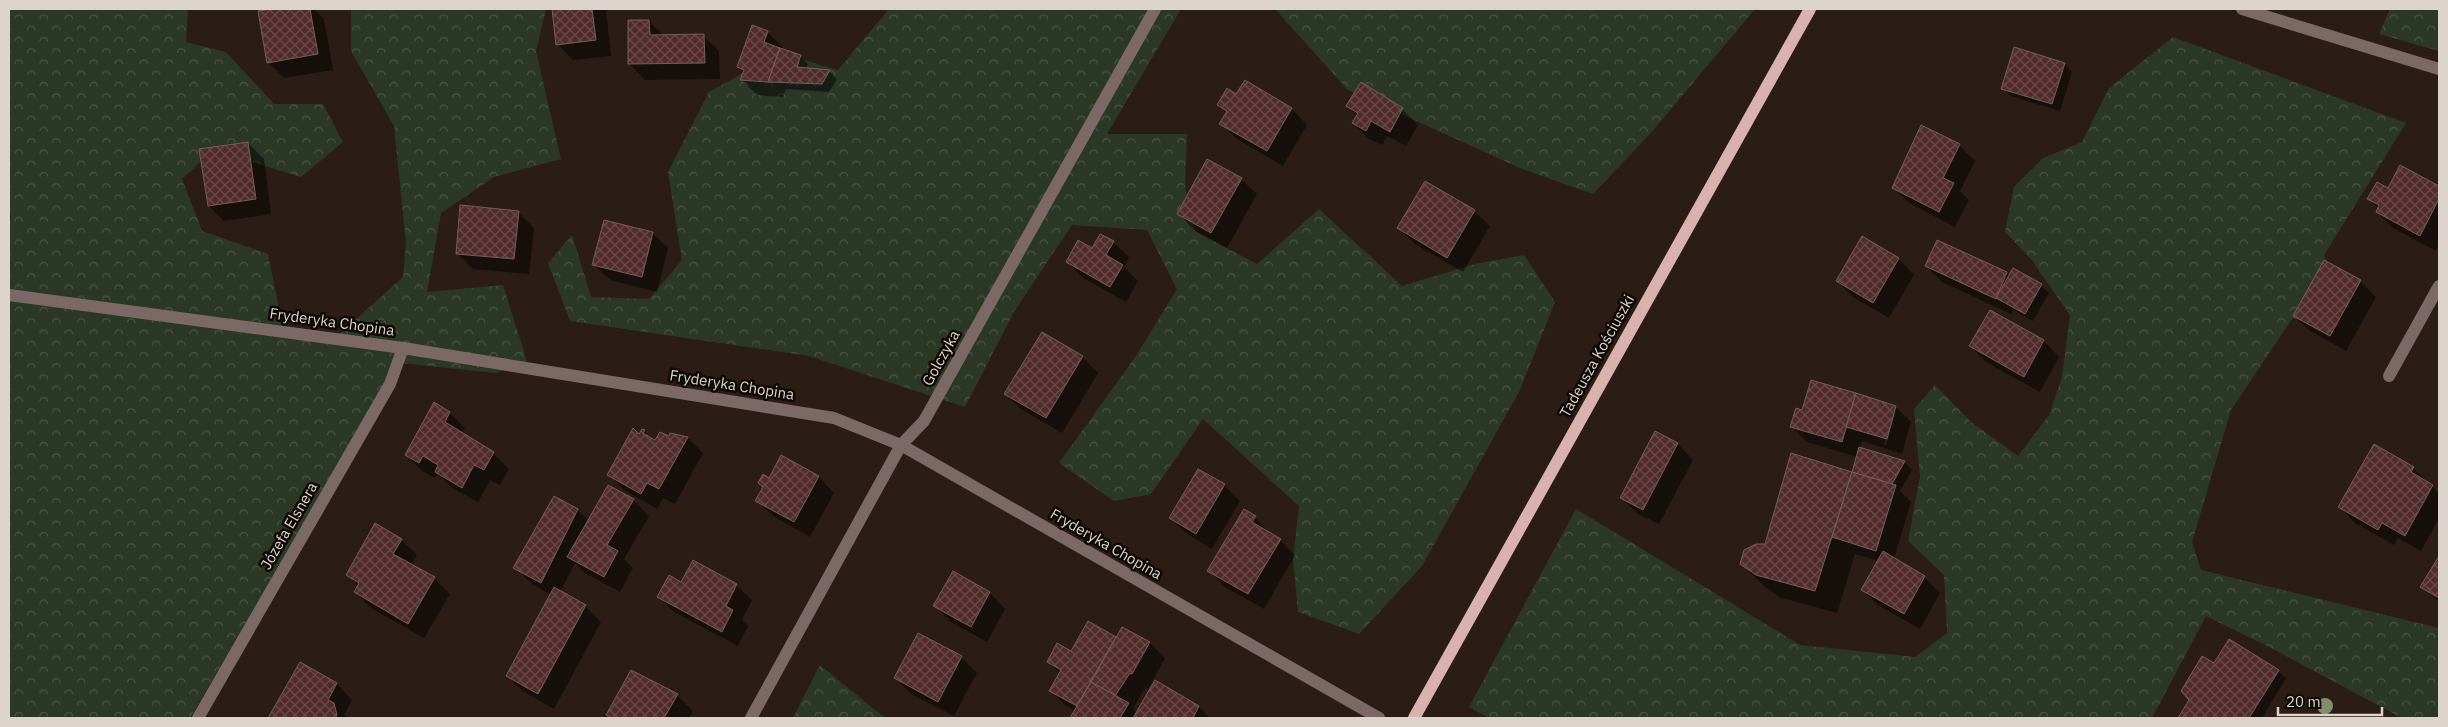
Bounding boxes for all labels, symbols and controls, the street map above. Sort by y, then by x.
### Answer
street label: Tadeusza Kościuszki [1555,291,1638,420]
street label: Fryderyka Chopina [268,303,396,340]
street label: Golczyka [918,327,964,389]
street label: Fryderyka Chopina [668,365,796,404]
street label: Józefa Elsnera [256,479,321,573]
street label: Fryderyka Chopina [1047,504,1165,583]
scale bar [2278,684,2382,716]
text: 20 m [2286,692,2321,711]

